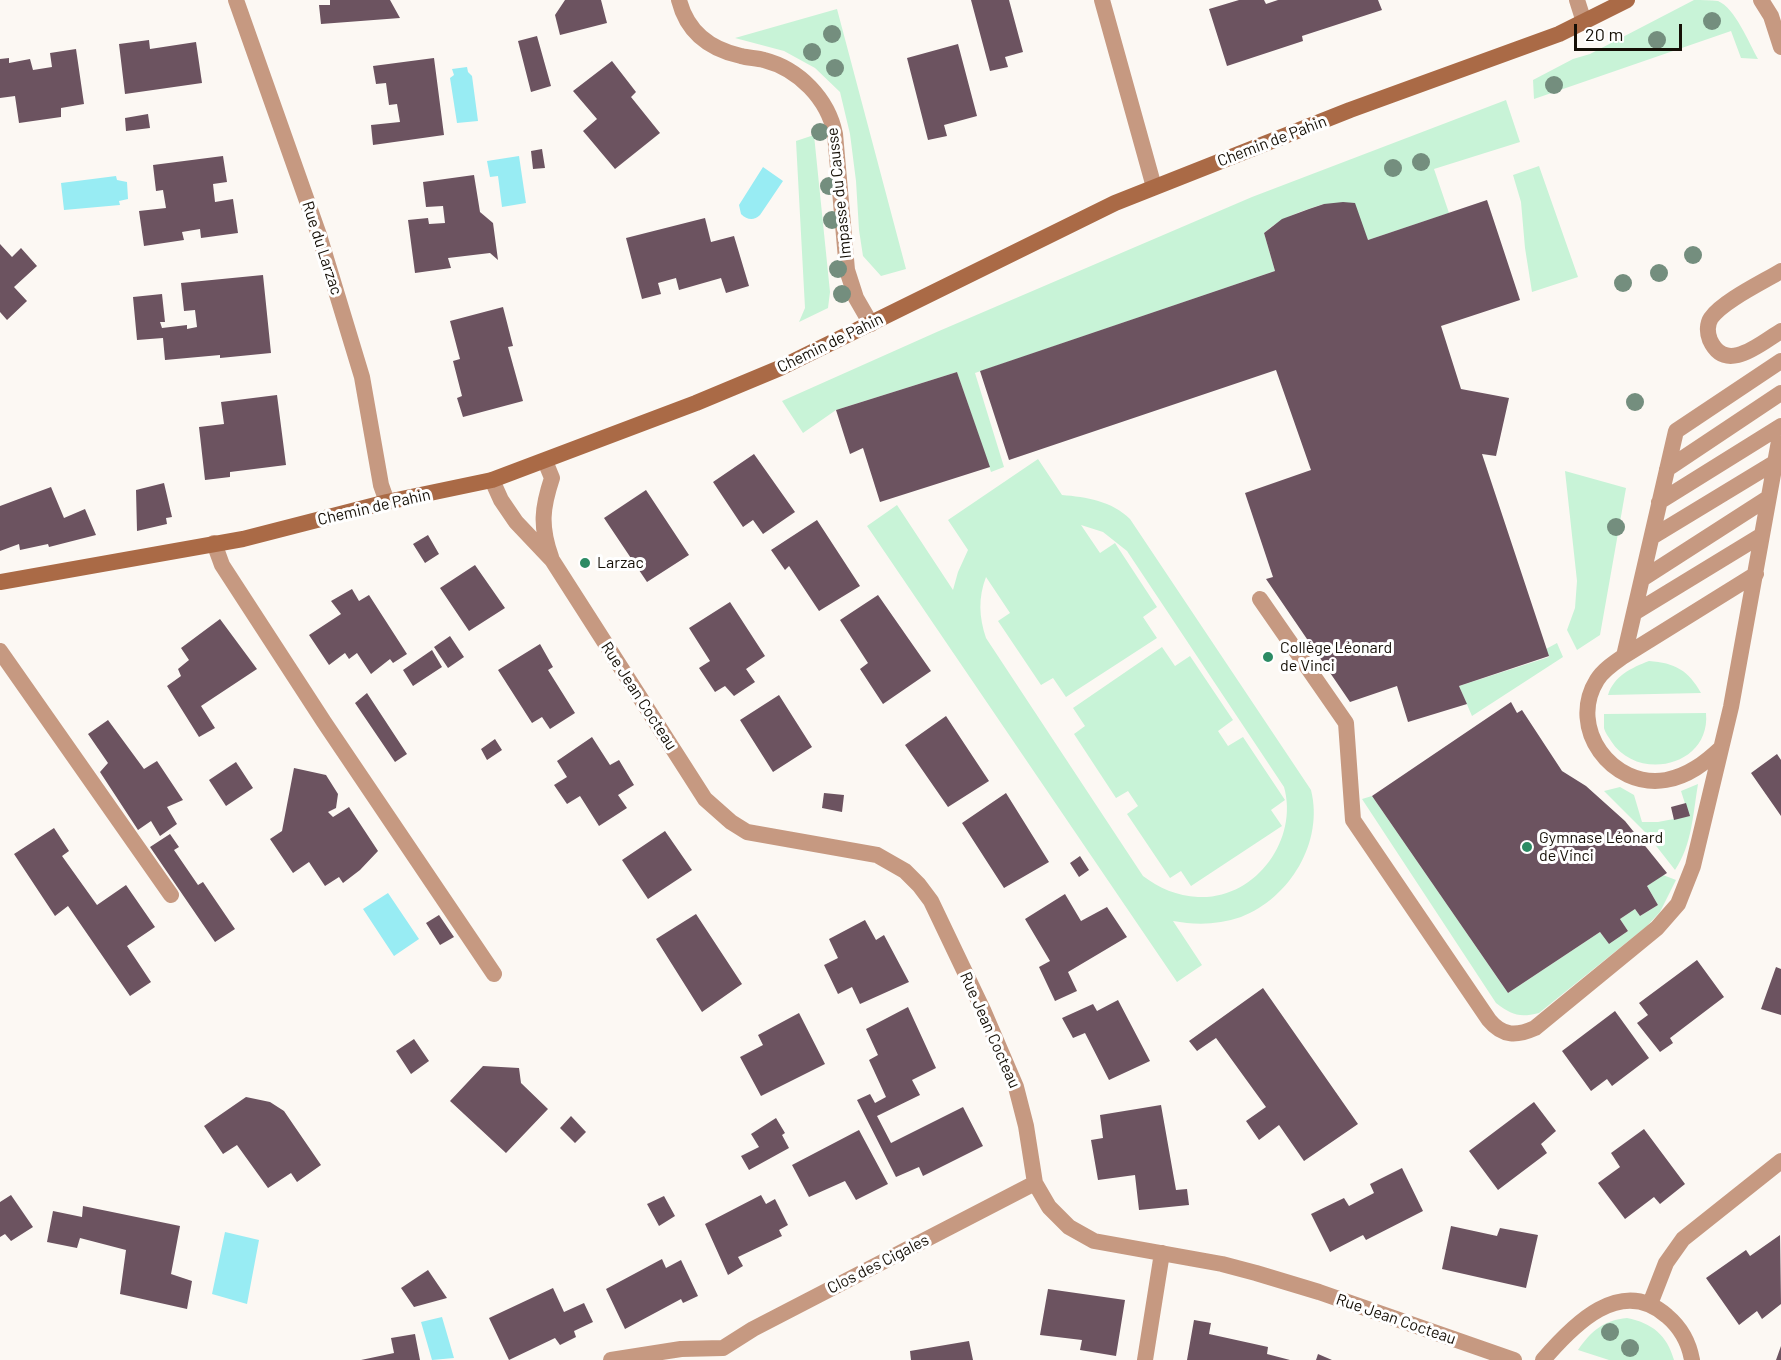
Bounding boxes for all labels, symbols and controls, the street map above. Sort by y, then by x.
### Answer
scale bar [1577,12,1685,50]
text: 20 m [1585,23,1623,45]
street label: Chemin de Pahin [1215,111,1329,171]
street label: Impasse du Causse [823,126,855,260]
street label: Rue du Larzac [298,199,346,297]
street label: Chemin de Pahin [774,309,886,377]
street label: Chemin de Pahin [316,485,432,529]
place label: Larzac [597,553,644,573]
marker: Larzac [578,556,592,570]
street label: Rue Jean Cocteau [597,638,681,754]
place label: Collège Léonard de Vinci [1280,638,1392,676]
marker: Collège Léonard de Vinci [1261,650,1275,664]
place label: Gymnase Léonard de Vinci [1539,828,1663,866]
marker: Gymnase Léonard de Vinci [1520,840,1534,854]
street label: Rue Jean Cocteau [956,969,1024,1091]
street label: Clos des Cigales [824,1230,932,1298]
street label: Rue Jean Cocteau [1334,1290,1458,1348]

